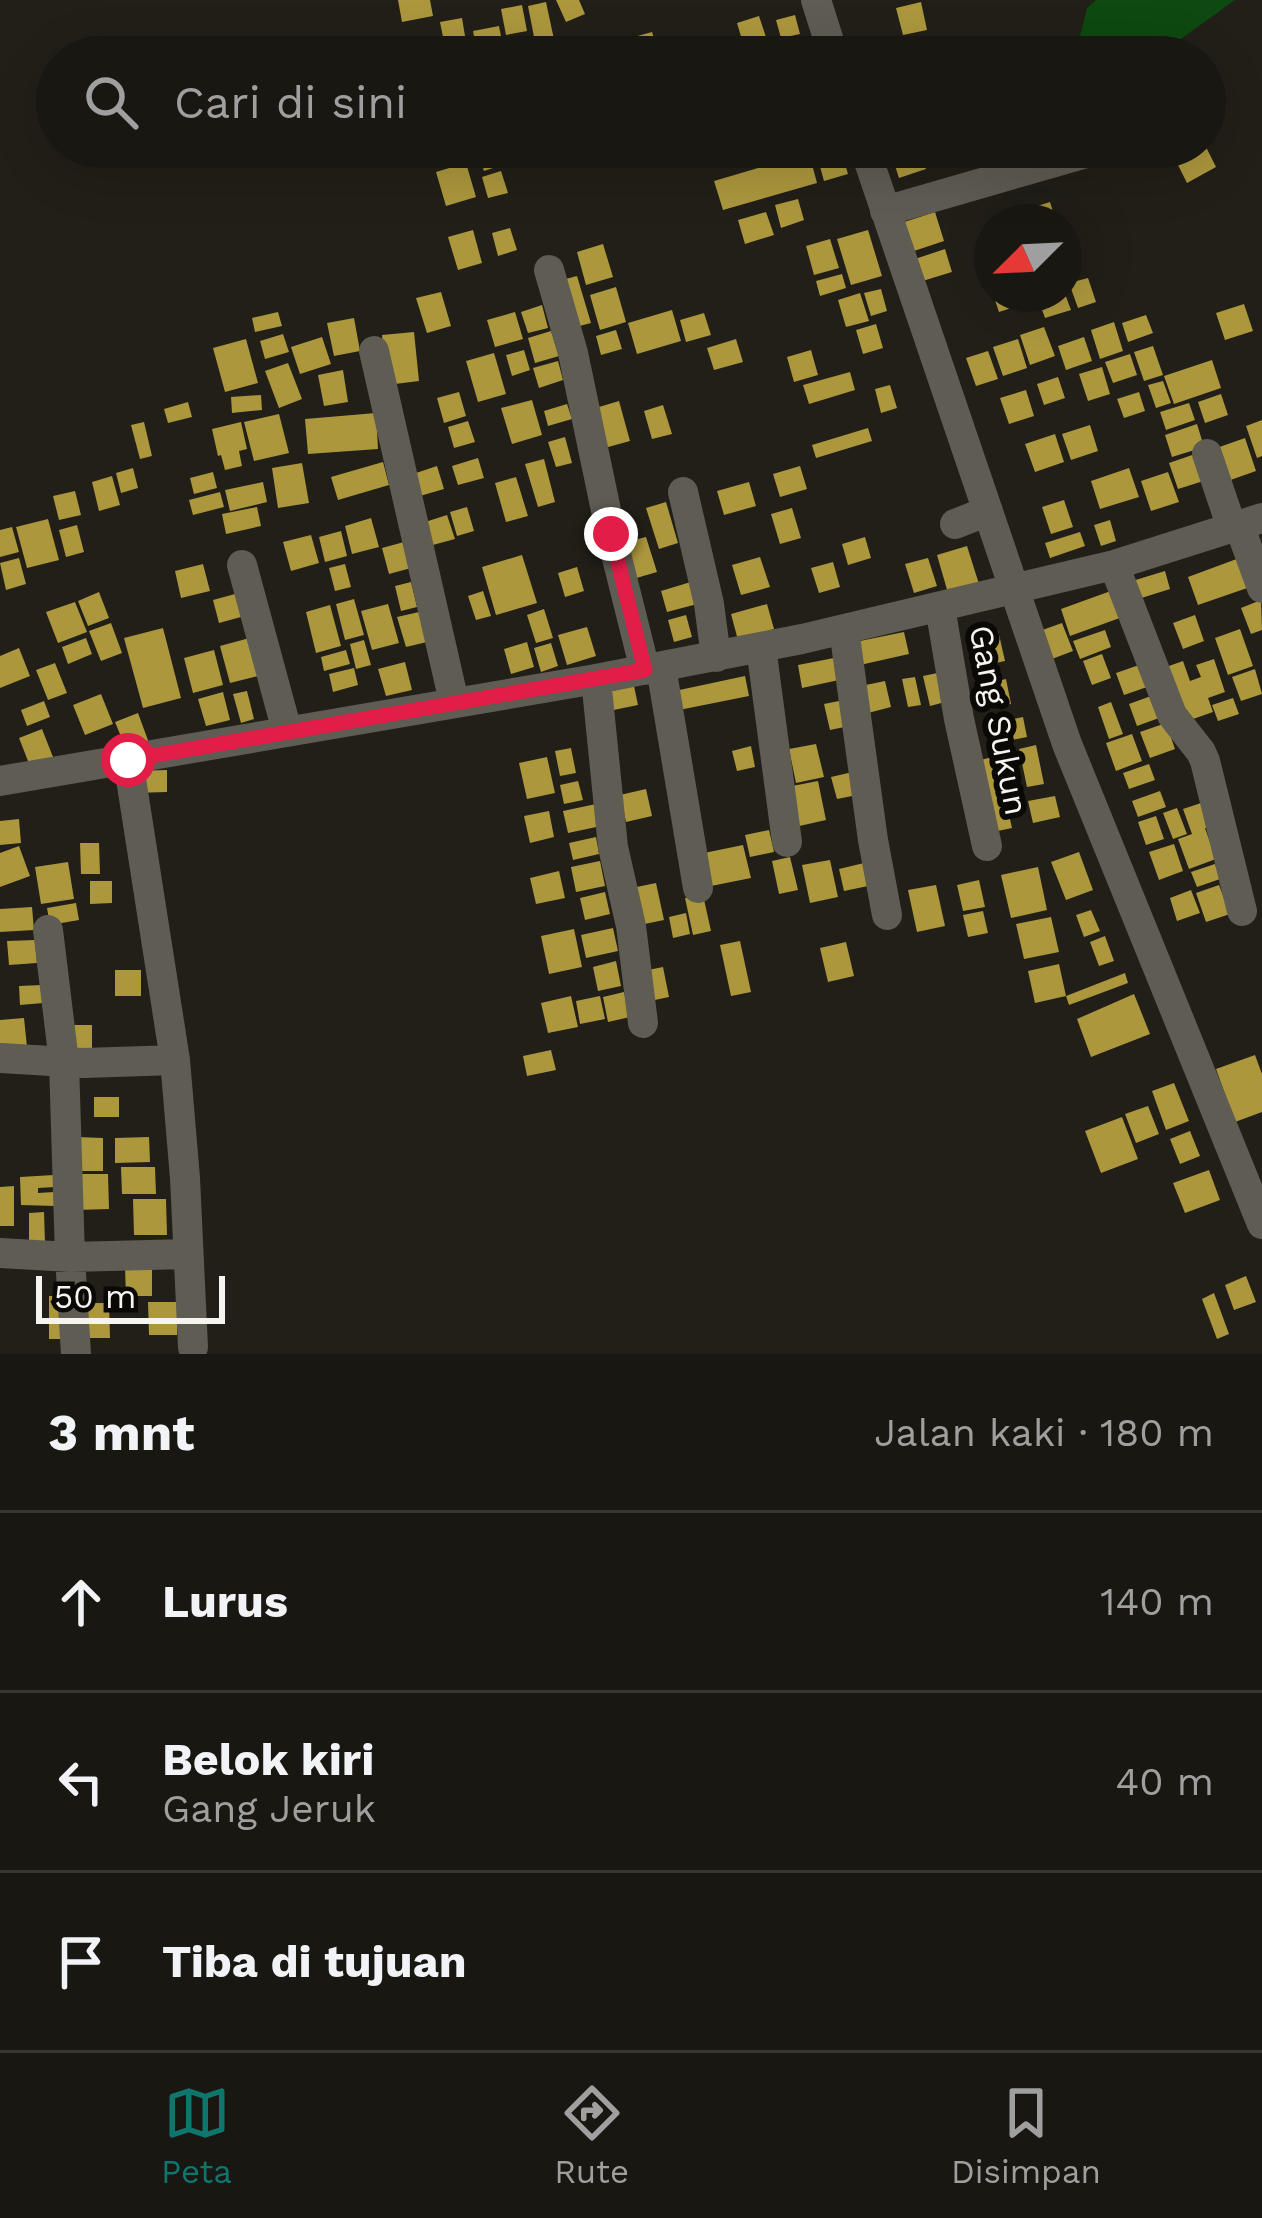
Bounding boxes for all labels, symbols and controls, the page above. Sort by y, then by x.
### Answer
search box [36,36,1226,168]
icon: search [78,69,144,135]
text: Cari di sini [174,76,407,129]
north arrow [974,204,1082,312]
route end [584,507,638,561]
street label: Gang Sukun [961,622,1037,818]
route start [101,733,155,787]
scale bar [36,1270,225,1323]
text: 50 m [54,1277,136,1316]
text: 3 mnt [48,1403,195,1462]
text: Jalan kaki · 180 m [874,1410,1214,1455]
icon: ahead [48,1569,114,1635]
text: Lurus [162,1575,288,1628]
text: 140 m [1100,1579,1214,1624]
text: Belok kiri [162,1733,374,1786]
icon: left [48,1749,114,1815]
text: 40 m [1115,1759,1214,1804]
text: Gang Jeruk [162,1786,376,1831]
icon: arrive [48,1929,114,1995]
text: Tiba di tujuan [162,1935,467,1988]
tab: Peta [161,2080,232,2191]
tab: Rute [554,2080,629,2191]
tab: Disimpan [951,2080,1101,2191]

